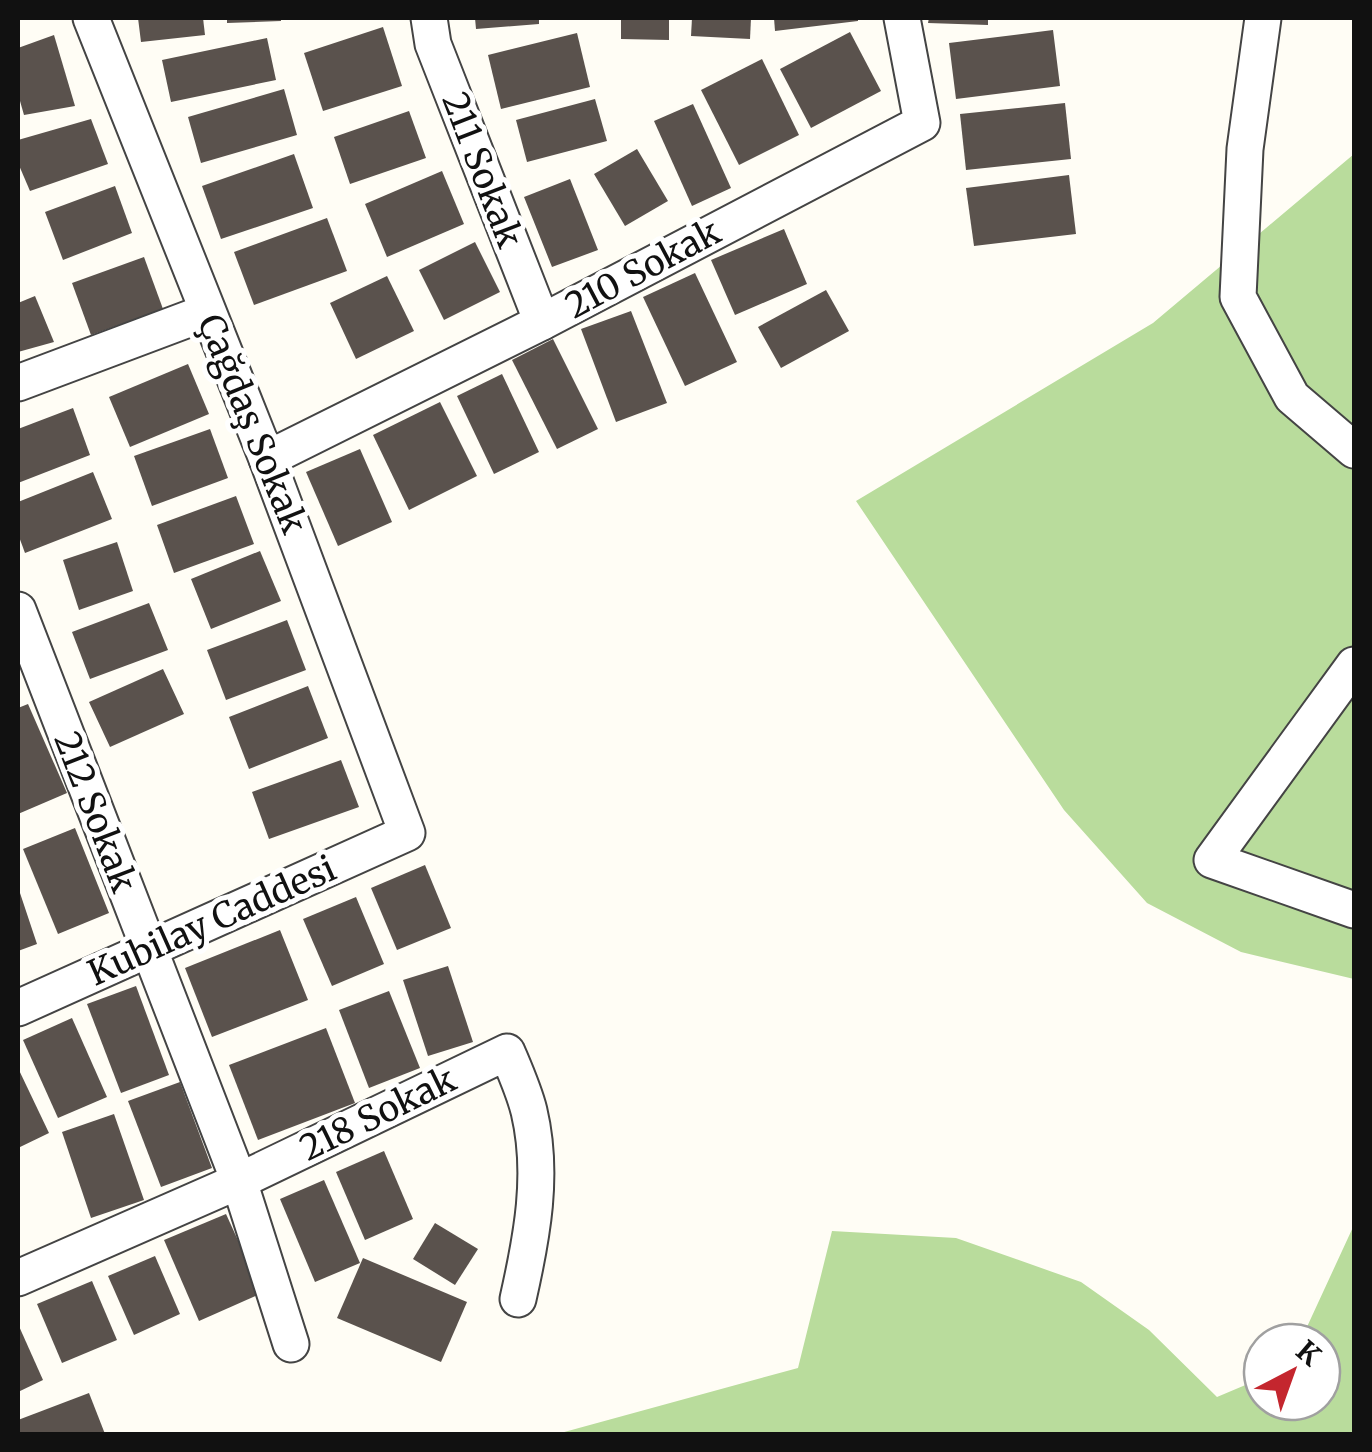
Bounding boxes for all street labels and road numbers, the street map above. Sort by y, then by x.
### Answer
street label: 211 Sokak [432,86,532,254]
street label: 210 Sokak [558,210,728,328]
street label: Çağdaş Sokak [188,308,316,540]
street label: 212 Sokak [44,726,146,898]
street label: Kubilay Caddesi [81,847,343,995]
street label: 218 Sokak [293,1057,463,1171]

